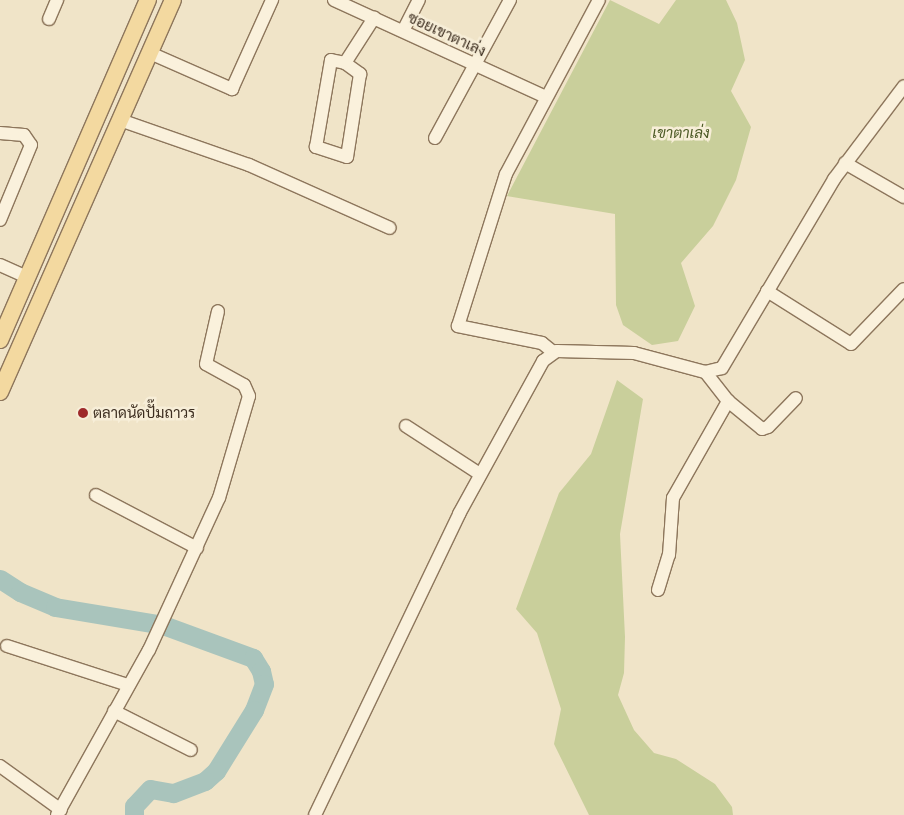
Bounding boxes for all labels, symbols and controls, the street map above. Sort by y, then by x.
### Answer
street label: ซอยเขาตาเล่ง [405,8,489,60]
park label: เขาตาเล่ง [652,124,710,142]
place label: ตลาดนัดปั๊มถาวร [93,404,195,422]
marker: ตลาดนัดปั๊มถาวร [77,407,89,419]

